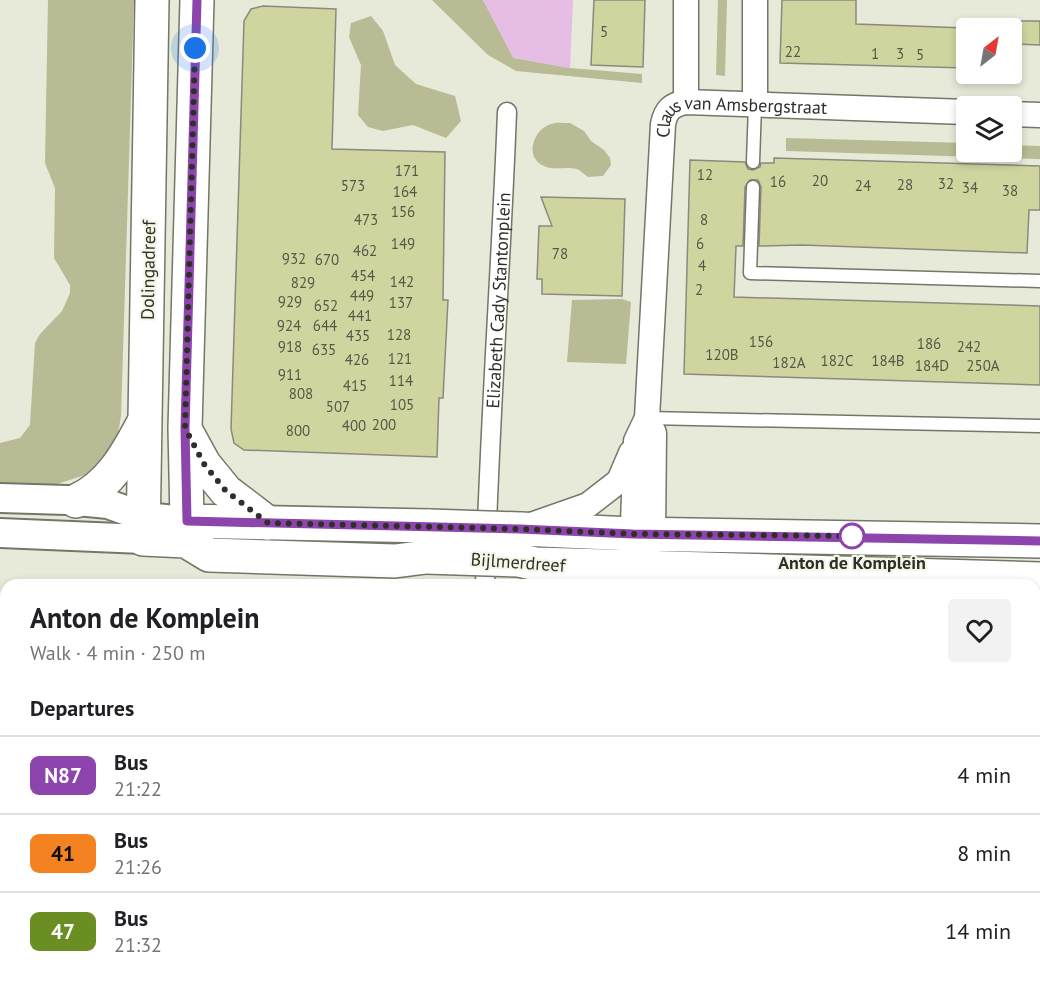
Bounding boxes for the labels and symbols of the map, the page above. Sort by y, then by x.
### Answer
north arrow [956,18,1022,84]
house number: 5 [600,22,608,41]
your location [180,33,210,63]
house number: 22 [785,42,801,61]
house number: 1 [871,44,879,63]
house number: 3 [896,44,904,63]
house number: 5 [916,45,924,64]
street label: Claus van Amsbergstraat [651,90,827,138]
house number: 171 [395,161,419,180]
house number: 12 [697,165,713,184]
house number: 20 [812,171,828,190]
house number: 16 [770,172,786,191]
house number: 32 [938,174,954,193]
house number: 28 [897,175,913,194]
house number: 573 [341,176,365,195]
house number: 24 [855,176,871,195]
house number: 34 [962,178,978,197]
house number: 38 [1002,181,1018,200]
house number: 164 [393,182,417,201]
street label: Elizabeth Cady Stantonplein [481,192,515,409]
house number: 156 [391,202,415,221]
house number: 473 [354,210,378,229]
house number: 8 [700,210,708,229]
street label: Dolingadreef [136,219,160,320]
house number: 149 [391,234,415,253]
house number: 6 [696,234,704,253]
house number: 462 [353,241,377,260]
house number: 78 [552,244,568,263]
house number: 932 [282,249,306,268]
house number: 670 [315,250,339,269]
house number: 4 [698,256,706,275]
house number: 454 [351,266,375,285]
house number: 142 [390,272,414,291]
house number: 829 [291,273,315,292]
house number: 2 [695,280,703,299]
house number: 449 [350,286,374,305]
house number: 929 [278,292,302,311]
house number: 137 [389,293,413,312]
house number: 652 [314,296,338,315]
house number: 441 [348,306,372,325]
house number: 924 [277,316,301,335]
house number: 644 [313,316,337,335]
house number: 128 [387,325,411,344]
house number: 435 [346,326,370,345]
house number: 156 [749,332,773,351]
house number: 186 [917,334,941,353]
house number: 918 [278,337,302,356]
house number: 242 [957,337,981,356]
house number: 635 [312,340,336,359]
house number: 120B [705,345,739,364]
house number: 121 [388,349,412,368]
house number: 426 [345,350,369,369]
house number: 182C [820,351,854,370]
house number: 184B [871,351,905,370]
house number: 182A [772,353,806,372]
house number: 184D [915,356,949,375]
house number: 250A [966,356,1000,375]
house number: 911 [278,365,302,384]
house number: 114 [389,371,413,390]
house number: 415 [343,376,367,395]
house number: 808 [289,384,313,403]
house number: 105 [390,395,414,414]
house number: 507 [326,397,350,416]
house number: 200 [372,415,396,434]
house number: 400 [342,416,366,435]
house number: 800 [286,421,310,440]
marker: Anton de Komplein [839,523,865,549]
street label: Bijlmerdreef [470,547,567,577]
place label: Anton de Komplein [778,551,926,574]

